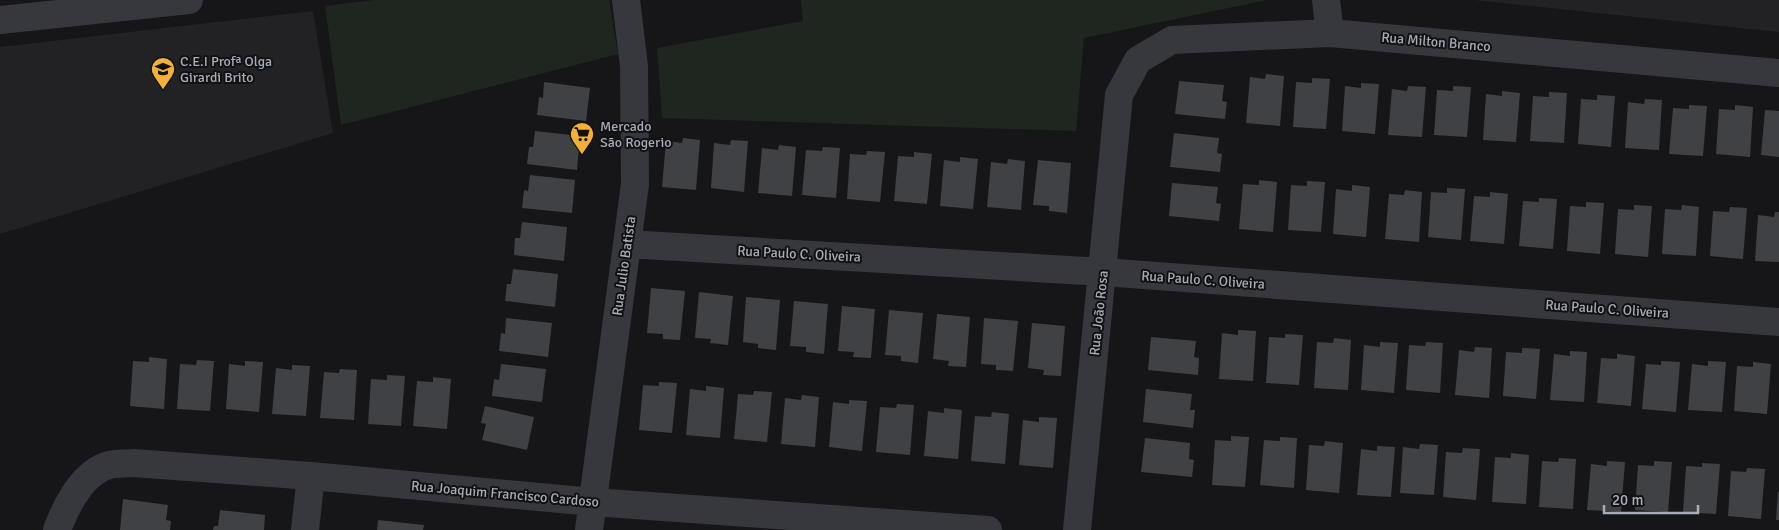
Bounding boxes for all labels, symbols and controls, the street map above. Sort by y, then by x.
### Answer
street label: Rua Milton Branco [1381,29,1491,55]
place label: C.E.I Profª Olga Girardi Brito [180,53,272,86]
school or university icon: C.E.I Profª Olga Girardi Brito [150,56,176,90]
place label: Mercado São Rogerio [600,118,672,151]
supermarket icon: Mercado São Rogerio [569,121,595,155]
street label: Rua Julio Batista [609,215,639,317]
street label: Rua Paulo C. Oliveira [737,242,861,266]
street label: Rua Paulo C. Oliveira [1141,267,1265,293]
street label: Rua João Rosa [1086,270,1112,356]
street label: Rua Paulo C. Oliveira [1545,296,1669,322]
street label: Rua Joaquim Francisco Cardoso [410,477,600,511]
scale bar [1604,482,1698,514]
text: 20 m [1612,491,1643,509]

